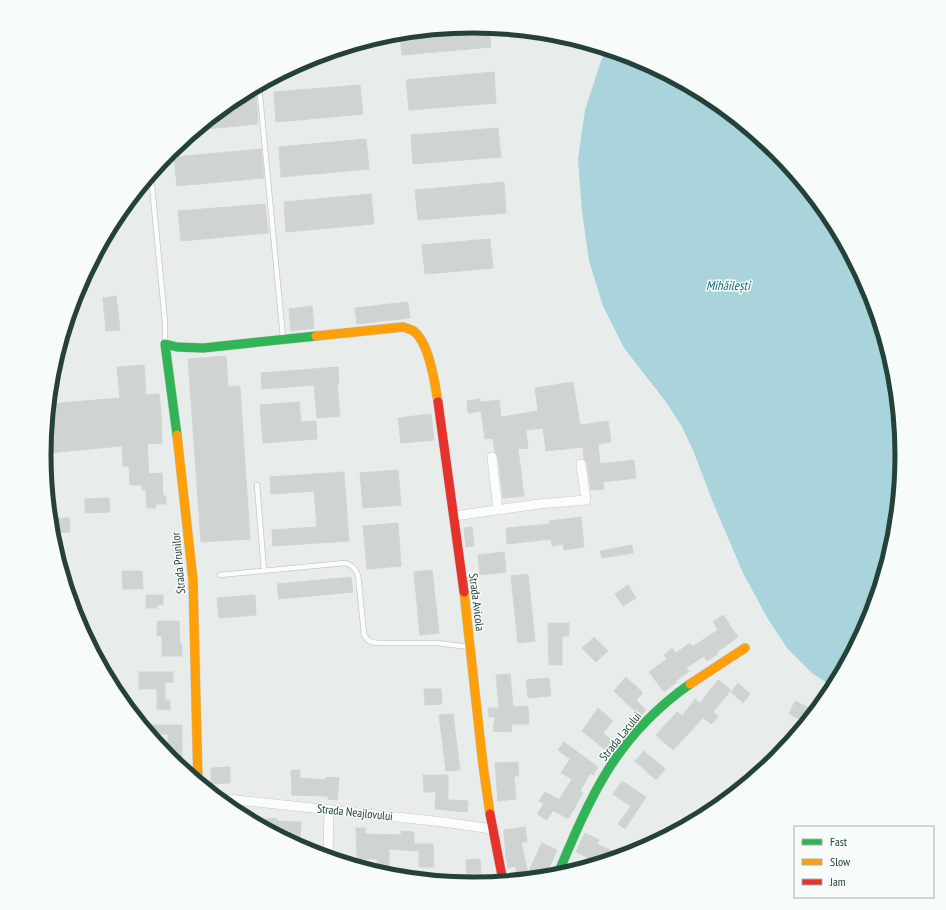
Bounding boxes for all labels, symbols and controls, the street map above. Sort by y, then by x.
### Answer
water label: Mihăilești [706,277,752,294]
street label: Strada Prunilor [168,531,188,594]
street label: Strada Avicola [466,572,488,632]
street label: Strada Lacului [596,708,644,764]
street label: Strada Neajlovului [316,801,394,823]
legend [794,826,934,898]
text: Fast [830,834,848,849]
text: Slow [830,854,851,869]
text: Jam [829,874,846,889]

